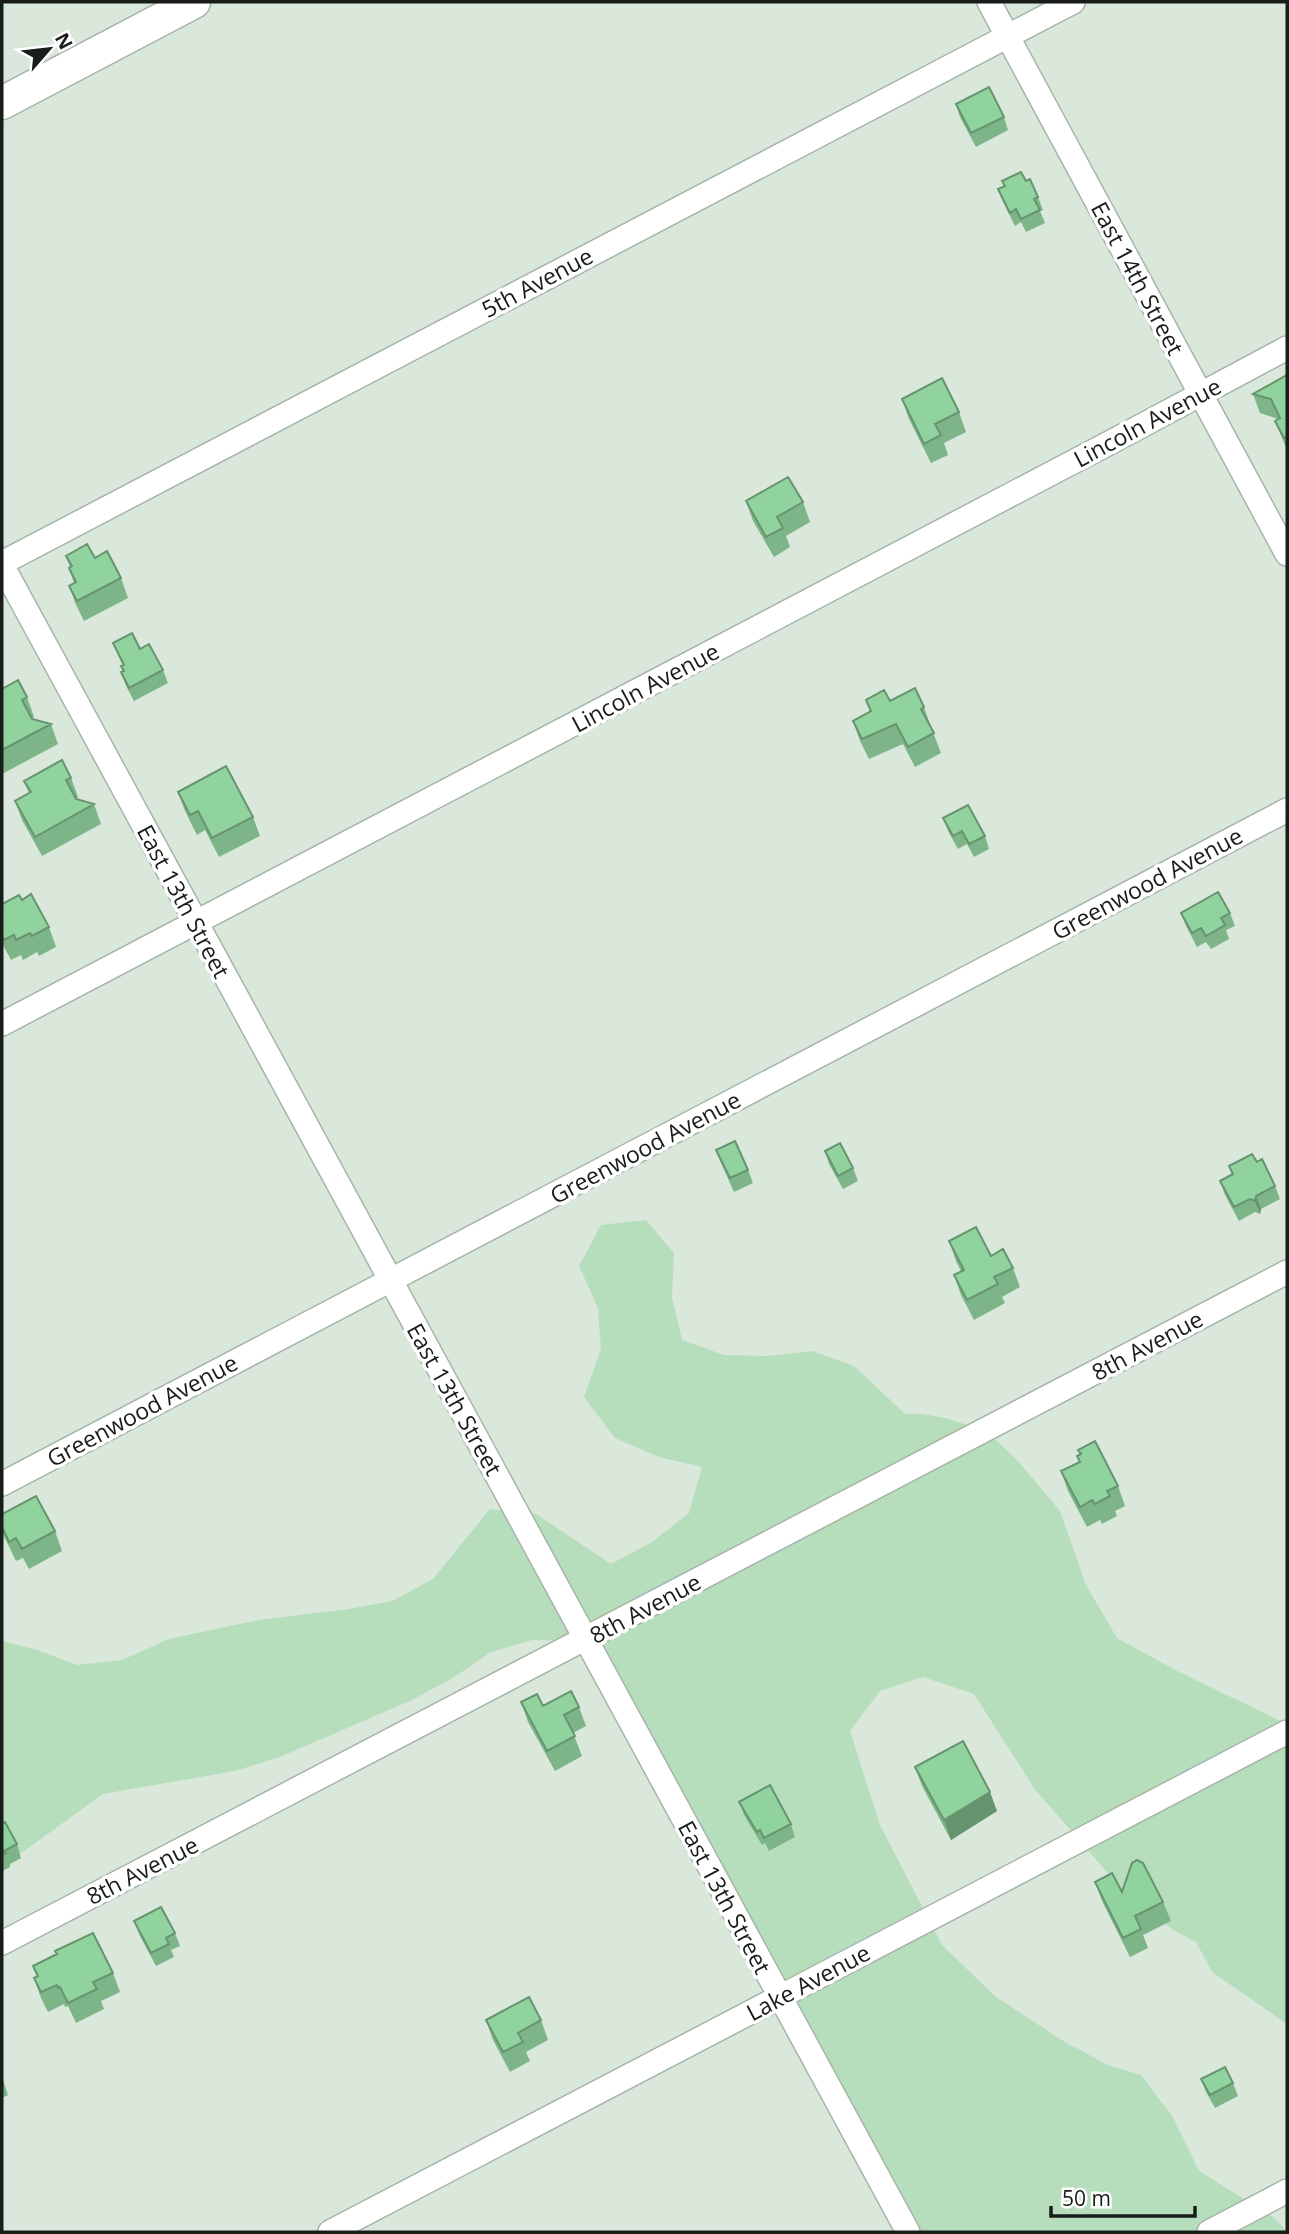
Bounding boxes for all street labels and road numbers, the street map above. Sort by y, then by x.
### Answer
street label: East 14th Street [1084,196,1192,360]
street label: 5th Avenue [476,239,598,325]
street label: Lincoln Avenue [1068,370,1226,474]
street label: Lincoln Avenue [566,635,724,739]
street label: East 13th Street [130,819,238,983]
street label: Greenwood Avenue [1046,819,1248,947]
street label: Greenwood Avenue [544,1083,746,1211]
street label: 8th Avenue [1086,1302,1208,1388]
street label: East 13th Street [400,1317,510,1481]
street label: Greenwood Avenue [41,1346,243,1474]
street label: 8th Avenue [584,1565,706,1651]
street label: East 13th Street [671,1815,779,1979]
street label: 8th Avenue [81,1828,203,1912]
street label: Lake Avenue [741,1936,875,2028]

